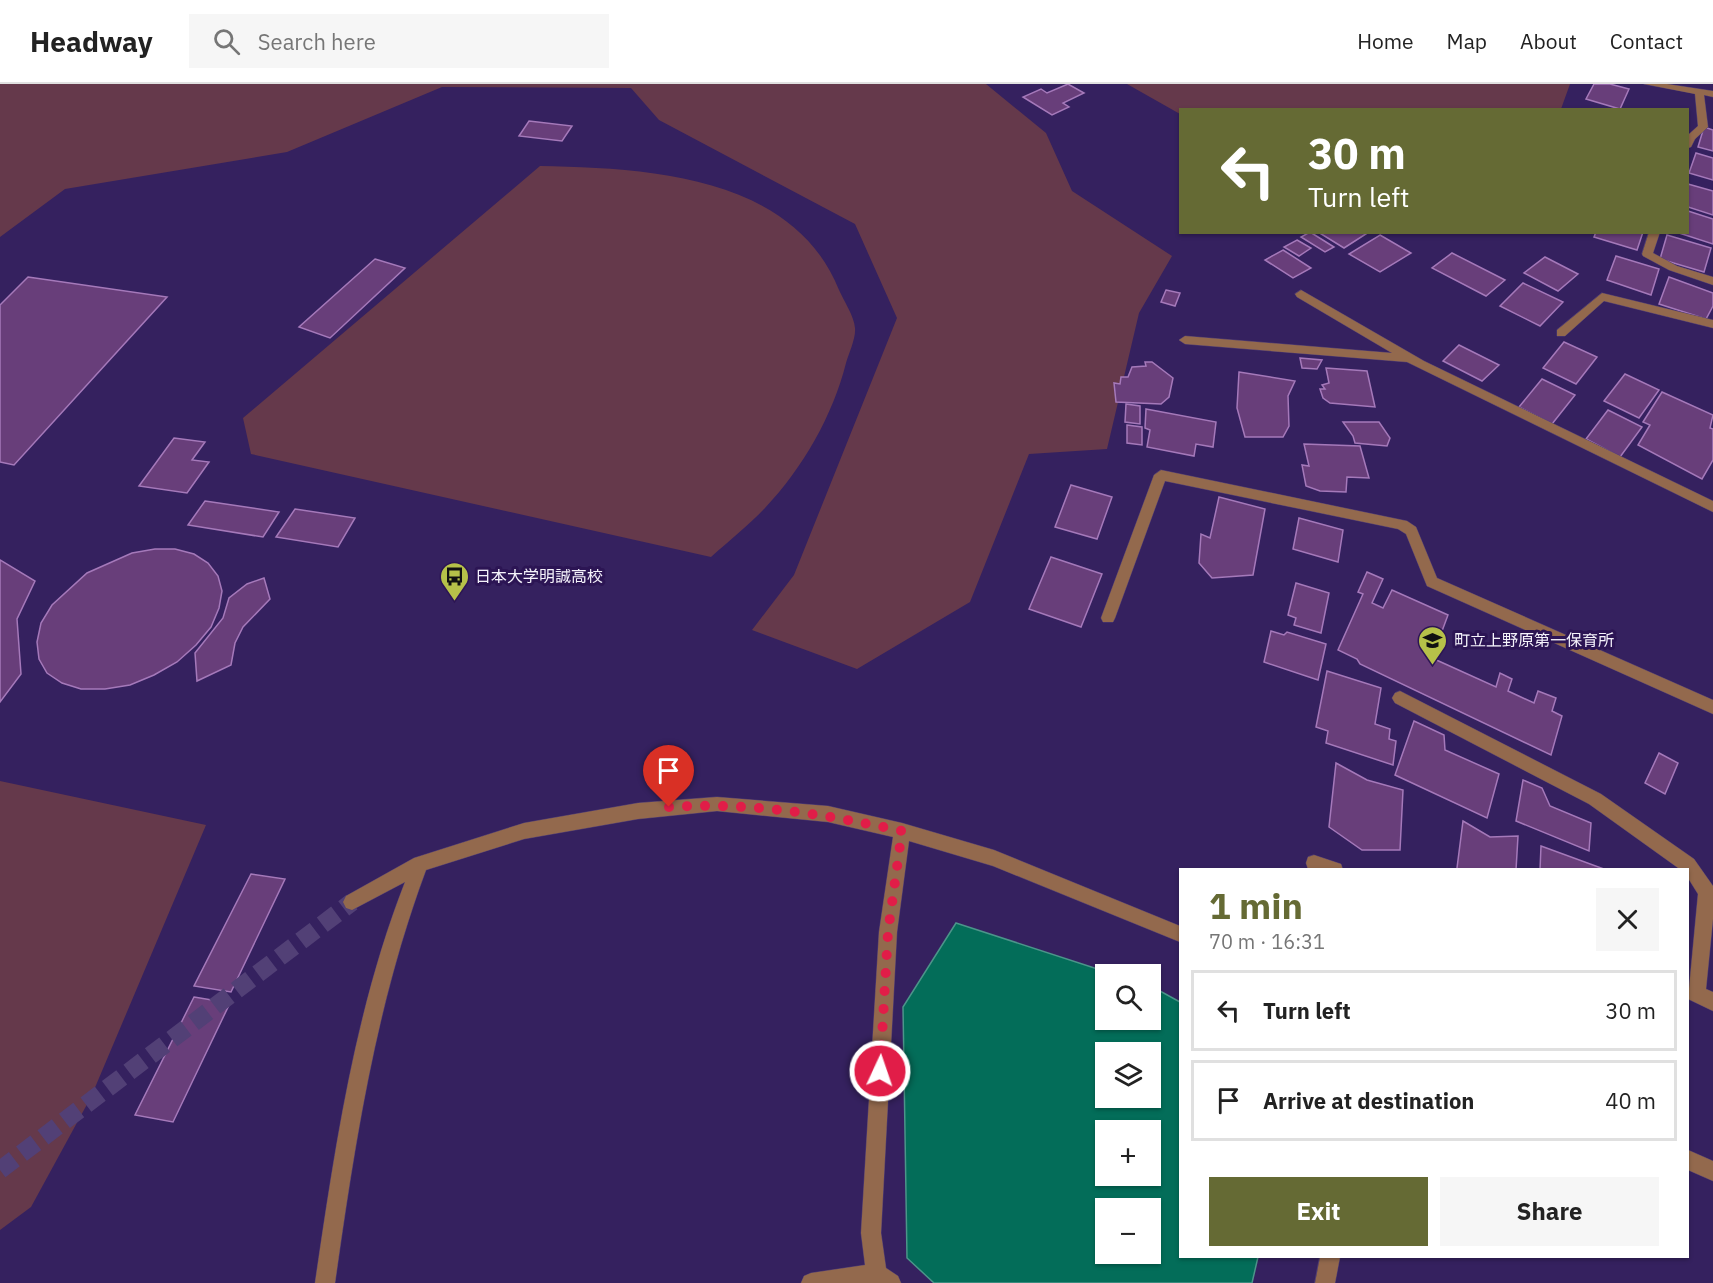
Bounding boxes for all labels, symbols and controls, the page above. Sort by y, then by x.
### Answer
search box [189,14,609,68]
text: Headway [30,23,153,60]
icon: search [210,25,243,58]
text: Search here [258,27,376,56]
text: Home [1357,27,1414,55]
text: Map [1447,27,1487,55]
text: About [1520,27,1577,55]
text: Contact [1610,27,1683,55]
text: 30 m [1308,126,1406,181]
icon: left [1209,132,1287,210]
text: Turn left [1308,179,1409,214]
bus stop icon: 日本大学明誠高校 [438,560,470,602]
place label: 日本大学明誠高校 [475,566,603,586]
school or university icon: 町立上野原第一保育所 [1417,624,1449,666]
place label: 町立上野原第一保育所 [1454,630,1614,650]
pin [643,745,694,807]
icon: arrive [652,754,685,787]
text: 1 min [1209,882,1303,929]
button: close [1596,888,1659,951]
text: 70 m · 16:31 [1209,928,1325,955]
map controls [1095,964,1161,1264]
button: search [1095,964,1161,1030]
icon: left [1212,994,1245,1027]
text: Turn left [1263,996,1351,1025]
text: 30 m [1605,996,1656,1025]
position arrow [848,1039,912,1103]
button: layers [1095,1042,1161,1108]
icon: arrive [1212,1084,1245,1117]
text: Arrive at destination [1263,1086,1474,1115]
text: 40 m [1605,1086,1656,1115]
button: + [1095,1120,1161,1186]
button: Exit [1209,1177,1428,1246]
button: Share [1440,1177,1659,1246]
button: − [1095,1198,1161,1264]

